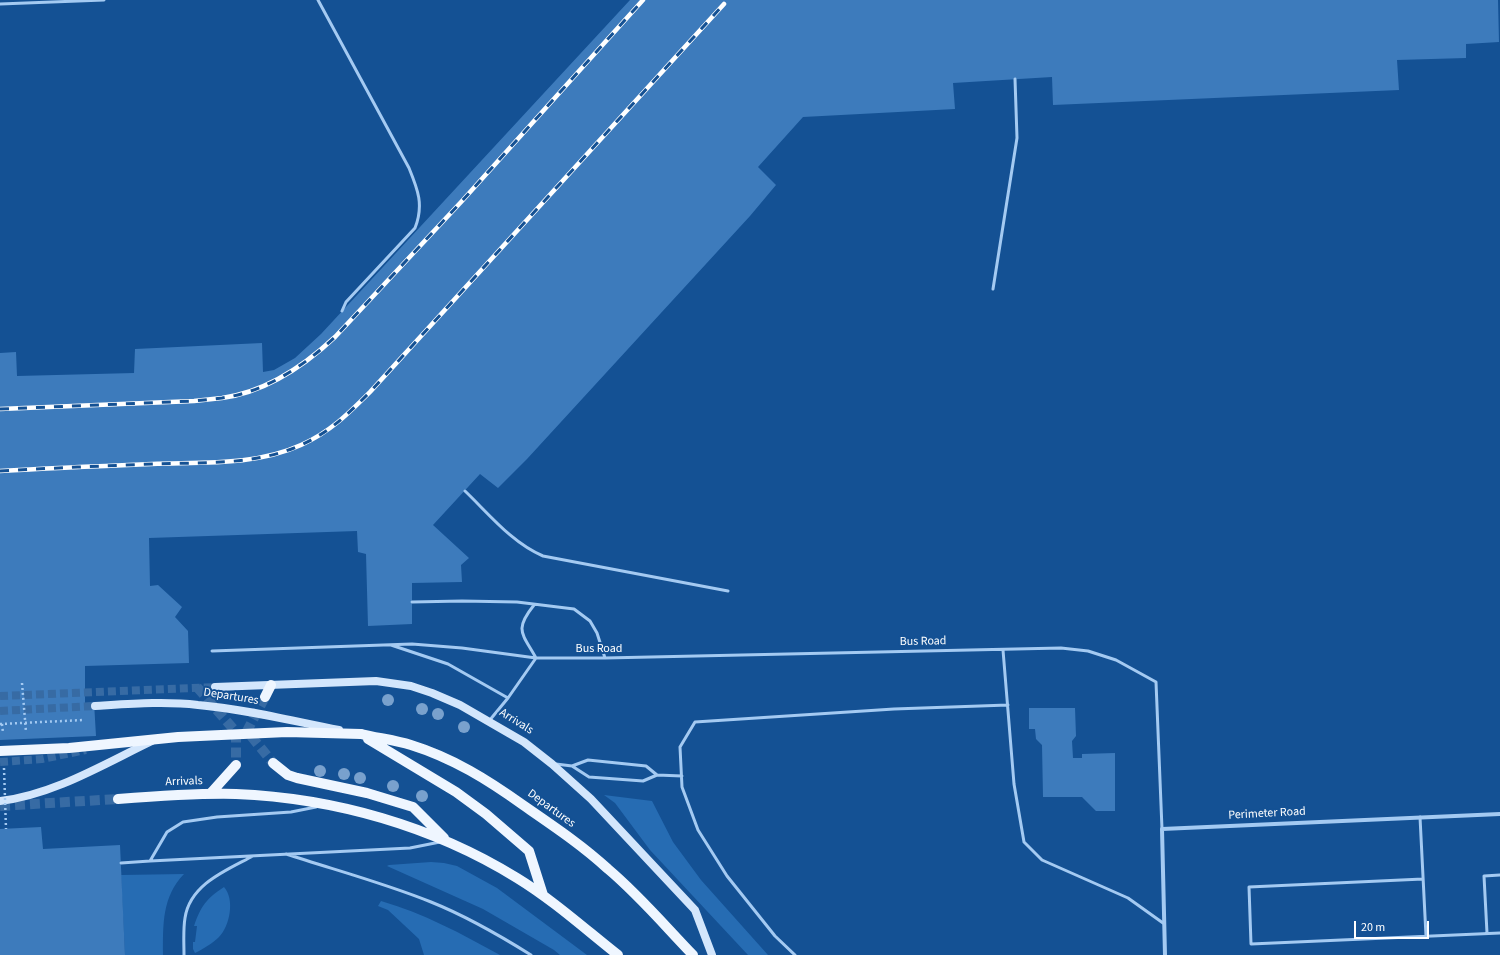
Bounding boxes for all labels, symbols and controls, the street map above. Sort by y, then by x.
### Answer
street label: Bus Road [899,634,947,650]
street label: Bus Road [576,642,622,656]
street label: Departures [202,686,260,708]
street label: Arrivals [496,706,536,738]
street label: Arrivals [165,774,203,790]
street label: Departures [524,787,578,831]
street label: Perimeter Road [1228,805,1306,823]
scale bar [1356,913,1431,939]
text: 20 m [1361,919,1385,936]

